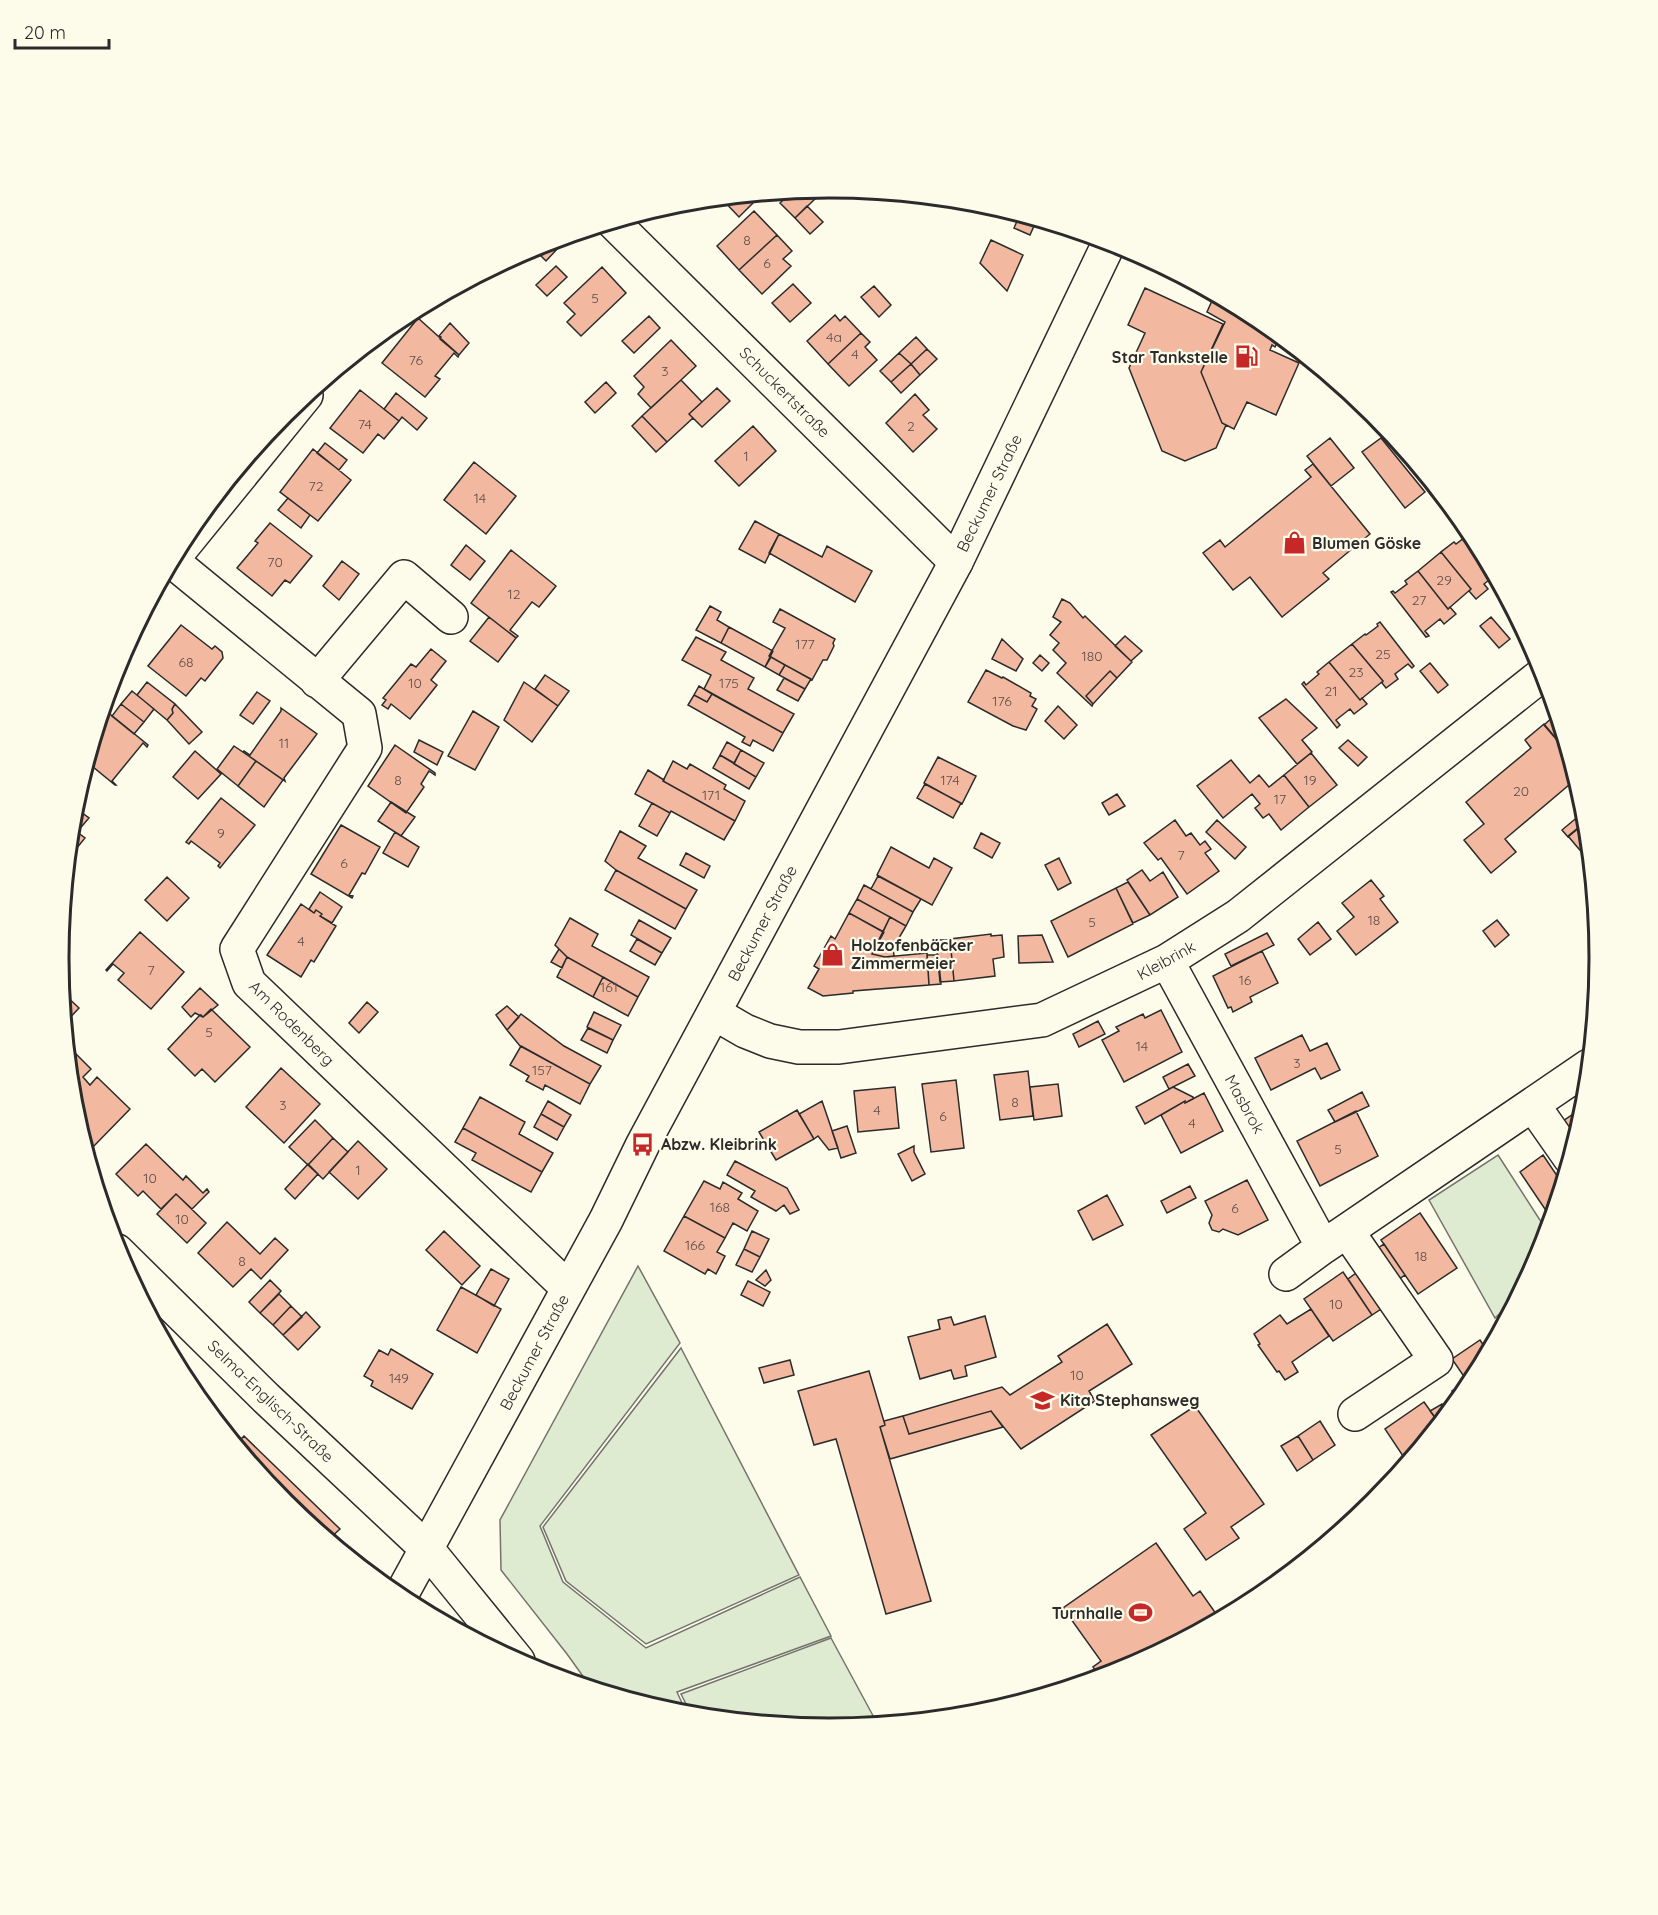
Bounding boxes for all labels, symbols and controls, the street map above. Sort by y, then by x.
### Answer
scale bar [15,12,110,50]
text: 20 m [24,21,66,44]
house number: 8 [743,231,751,249]
house number: 6 [763,254,771,272]
house number: 5 [591,289,599,307]
house number: 4a [826,328,842,346]
street label: Schuckertstraße [735,342,835,442]
fuel station icon: Star Tankstelle [1233,344,1259,370]
house number: 4 [851,345,859,363]
place label: Star Tankstelle [1112,347,1228,367]
house number: 76 [409,351,424,369]
house number: 3 [661,362,669,380]
house number: 74 [358,415,372,433]
house number: 2 [907,417,915,435]
street label: Beckumer Straße [952,431,1026,555]
house number: 1 [743,447,749,465]
house number: 72 [309,477,324,495]
house number: 14 [474,489,486,507]
shop icon: Blumen Göske [1281,530,1307,556]
place label: Blumen Göske [1312,533,1421,553]
house number: 70 [267,553,283,571]
house number: 29 [1436,571,1452,589]
house number: 12 [508,585,521,603]
house number: 27 [1412,591,1426,609]
house number: 177 [795,635,815,653]
house number: 25 [1375,645,1391,663]
house number: 180 [1081,647,1103,665]
house number: 68 [178,653,194,671]
house number: 23 [1348,663,1364,681]
house number: 10 [408,674,422,692]
house number: 175 [719,674,739,692]
house number: 21 [1325,682,1337,700]
house number: 176 [992,692,1012,710]
house number: 11 [279,734,289,752]
house number: 8 [394,771,402,789]
house number: 174 [940,771,960,789]
house number: 19 [1304,771,1317,789]
house number: 20 [1513,782,1529,800]
house number: 171 [702,786,720,804]
house number: 17 [1274,790,1286,808]
house number: 9 [217,824,225,842]
house number: 7 [1177,846,1185,864]
house number: 6 [340,854,348,872]
street label: Beckumer Straße [723,862,801,984]
house number: 18 [1368,911,1380,929]
house number: 5 [1088,913,1096,931]
house number: 4 [297,932,305,950]
place label: Holzofenbäcker Zimmermeier [851,935,973,973]
street label: Kleibrink [1133,936,1199,984]
shop icon: Holzofenbäcker Zimmermeier [820,941,846,967]
house number: 7 [147,961,155,979]
house number: 16 [1239,971,1252,989]
street label: Am Rodenberg [245,976,339,1070]
house number: 161 [600,978,618,996]
house number: 5 [205,1023,213,1041]
house number: 14 [1136,1037,1148,1055]
house number: 3 [1293,1054,1301,1072]
house number: 157 [532,1061,552,1079]
street label: Masbrok [1221,1071,1269,1137]
house number: 8 [1011,1093,1019,1111]
house number: 3 [279,1096,287,1114]
house number: 4 [873,1101,881,1119]
house number: 6 [939,1107,947,1125]
house number: 4 [1188,1114,1196,1132]
bus stop icon: Abzw. Kleibrink [630,1131,656,1157]
place label: Abzw. Kleibrink [661,1134,777,1154]
house number: 5 [1334,1140,1342,1158]
house number: 1 [355,1161,361,1179]
house number: 10 [143,1169,157,1187]
house number: 168 [710,1198,730,1216]
house number: 6 [1231,1199,1239,1217]
house number: 10 [175,1210,189,1228]
house number: 166 [685,1236,706,1254]
house number: 18 [1415,1247,1427,1265]
house number: 8 [238,1252,246,1270]
street label: Beckumer Straße [495,1291,573,1413]
house number: 10 [1329,1295,1343,1313]
street label: Selma-Englisch-Straße [204,1336,338,1466]
house number: 10 [1070,1366,1084,1384]
house number: 149 [389,1369,409,1387]
school or university icon: Kita Stephansweg [1029,1387,1055,1413]
place label: Kita Stephansweg [1060,1390,1199,1410]
sports icon: Turnhalle [1128,1600,1154,1626]
place label: Turnhalle [1052,1603,1123,1623]

